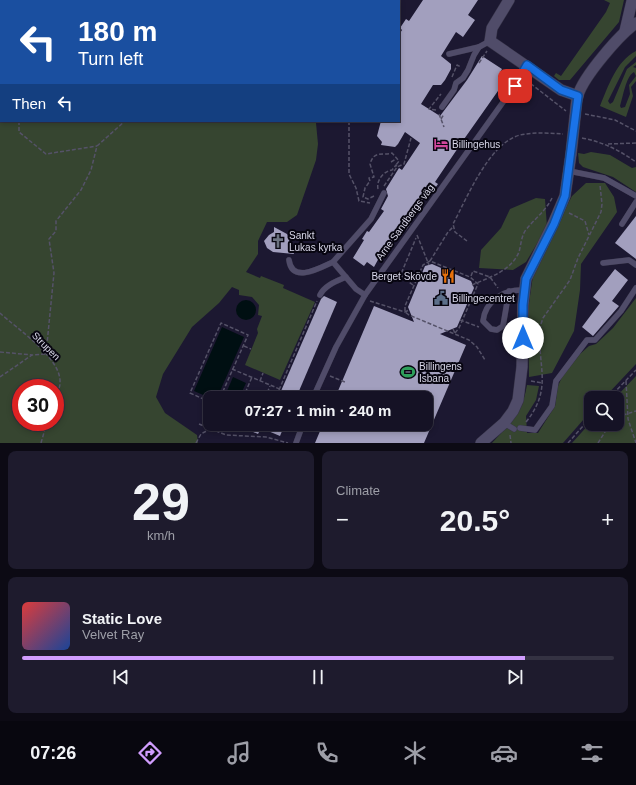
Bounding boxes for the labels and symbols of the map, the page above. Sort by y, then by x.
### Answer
pin [498,69,532,103]
hotel icon: Billingehus [433,136,449,152]
place label: Billingehus [452,139,500,150]
street label: Arne Sandbergs väg [374,182,436,262]
place label: Sankt Lukas kyrka [289,230,343,253]
church icon: Sankt Lukas kyrka [270,233,286,249]
restaurant icon: Berget Skövde [440,268,456,284]
place label: Berget Skövde [371,271,437,282]
public building icon: Billingecentret [433,290,449,306]
place label: Billingecentret [452,293,515,304]
position arrow [502,317,544,359]
street label: Strupen [30,330,62,362]
place label: Billingens Isbana [419,361,462,384]
sports icon: Billingens Isbana [400,364,416,380]
speed limit sign: 30 [12,379,64,431]

